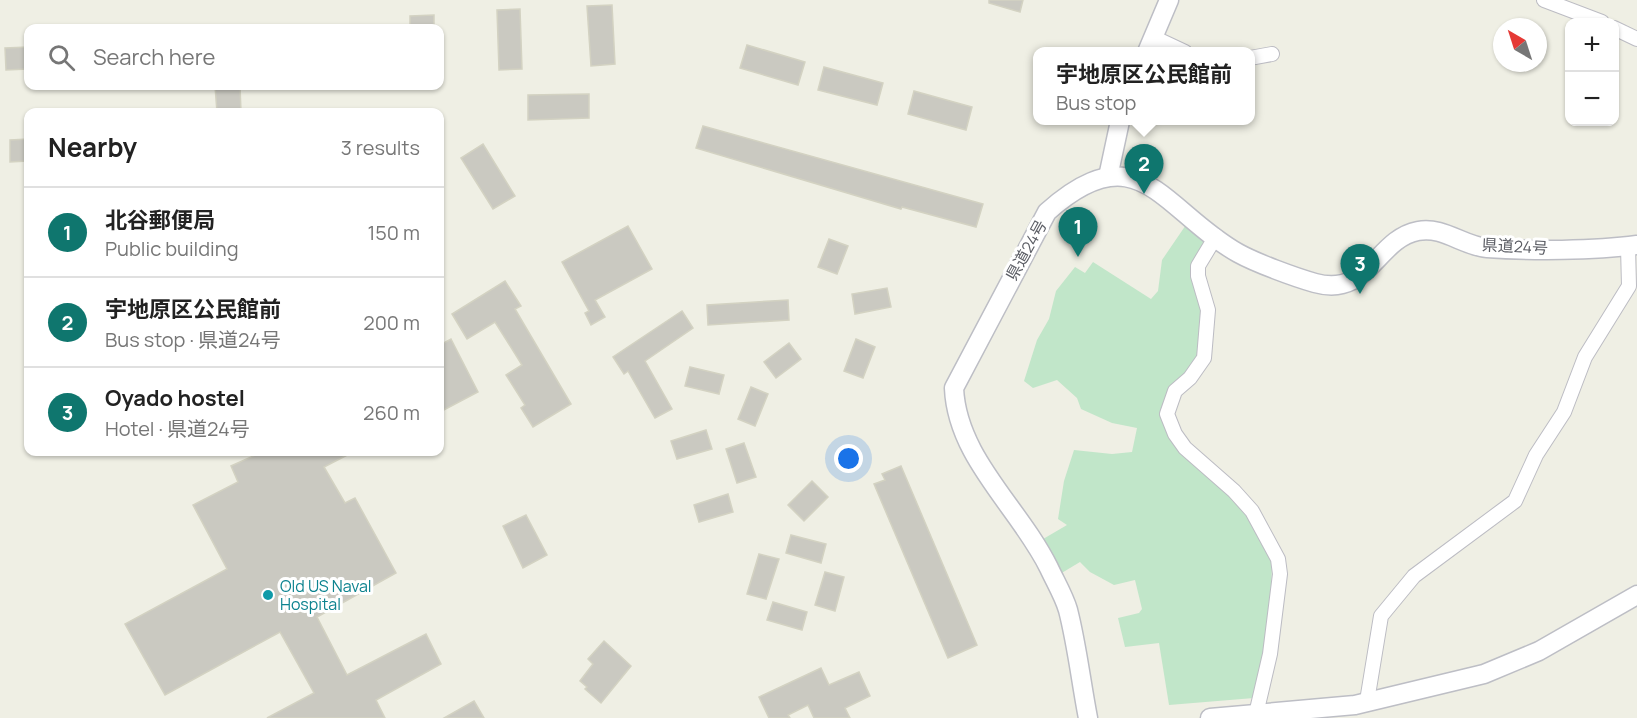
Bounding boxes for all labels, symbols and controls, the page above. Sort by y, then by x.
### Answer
north arrow [1493,18,1547,72]
map controls [1565,18,1619,126]
button: + [1565,18,1619,72]
search box [24,24,444,90]
icon: search [45,41,78,74]
text: Search here [93,42,215,72]
popup [1033,47,1255,125]
text: 宇地原区公民館前 [1056,59,1232,89]
button: − [1565,72,1619,126]
text: Bus stop [1056,89,1136,116]
text: Nearby [48,129,137,165]
text: 3 results [341,134,420,161]
pin: 2 [1124,144,1164,194]
text: 北谷郵便局 [105,205,215,235]
pin: 1 [1058,208,1098,257]
street label: 県道24号 [1000,216,1052,284]
text: 1 [63,219,72,246]
text: 150 m [367,219,420,246]
street label: 県道24号 [1481,233,1549,259]
text: Public building [105,235,239,262]
pin: 3 [1340,244,1380,294]
text: 宇地原区公民館前 [105,294,281,324]
text: 2 [62,309,73,336]
text: 200 m [363,309,420,336]
text: Bus stop · 県道24号 [105,326,281,353]
text: Oyado hostel [105,383,245,413]
text: 3 [62,399,73,426]
text: 260 m [363,399,420,426]
text: Hotel · 県道24号 [105,415,250,442]
your location [834,444,863,473]
place label: Old US Naval Hospital [280,575,372,615]
marker: Old US Naval Hospital [261,588,275,602]

